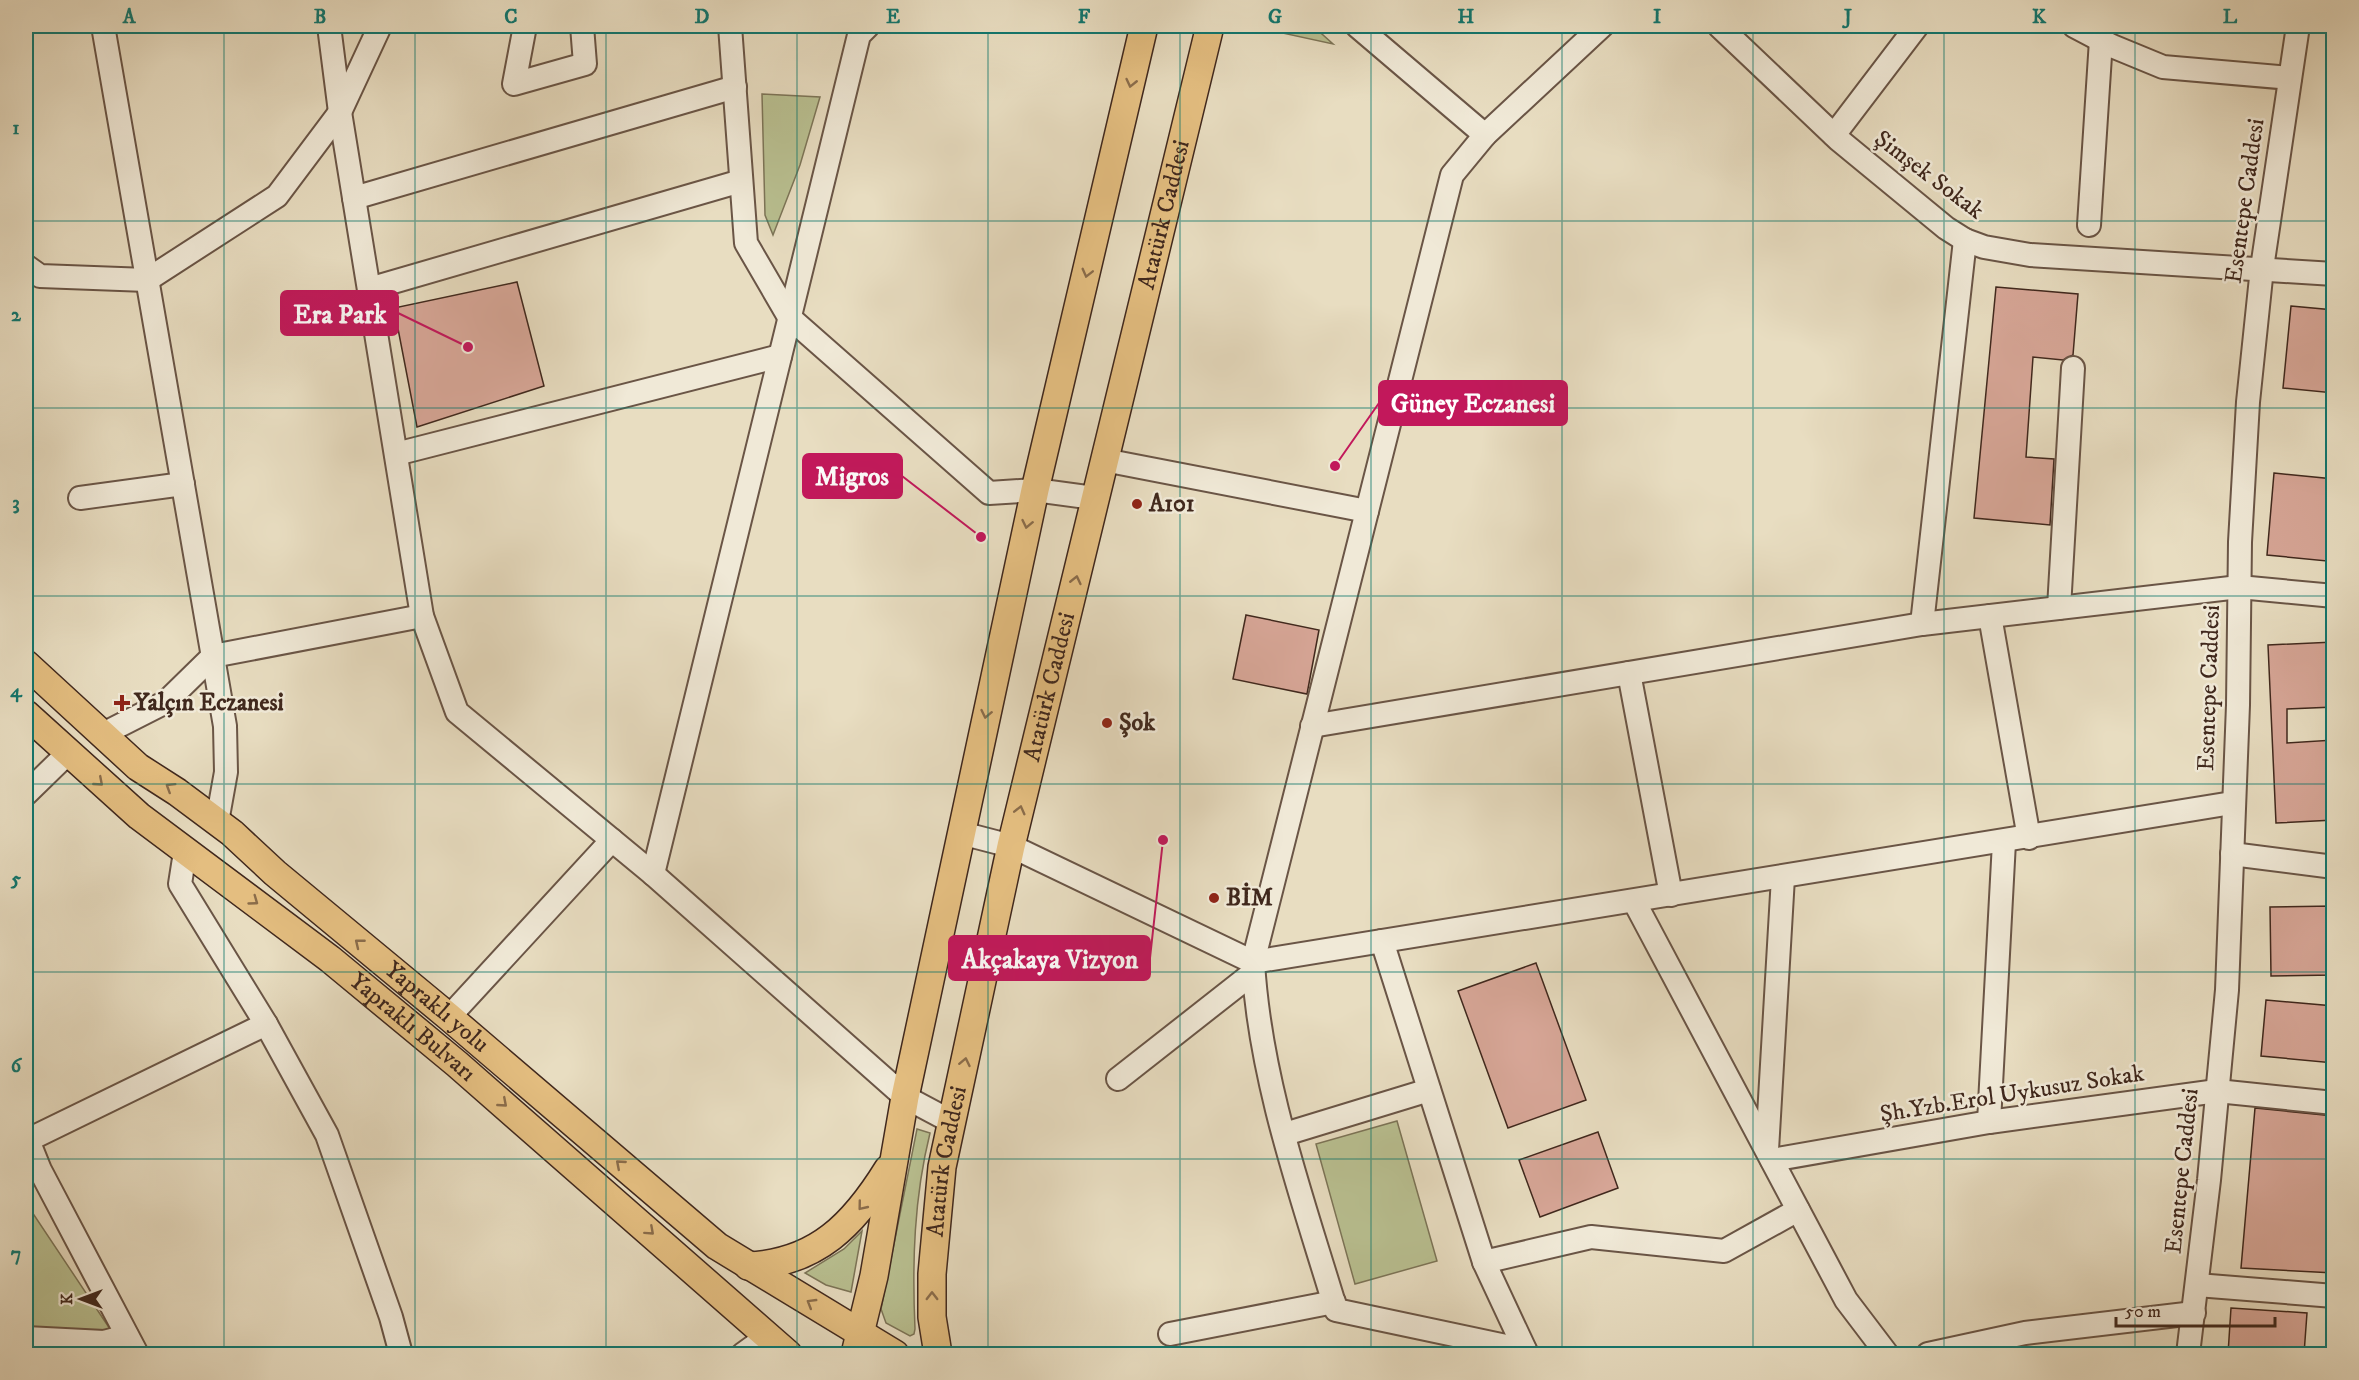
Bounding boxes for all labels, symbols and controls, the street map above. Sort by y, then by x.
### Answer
text: A [122,5,137,30]
text: B [314,5,326,30]
text: C [504,5,518,30]
text: D [695,5,710,30]
text: E [886,5,900,30]
text: F [1078,5,1091,30]
text: G [1268,5,1282,30]
text: H [1458,5,1475,30]
text: I [1653,5,1661,30]
text: J [1842,5,1852,30]
text: K [2032,5,2047,30]
text: L [2223,5,2238,30]
one-way arrow [1125,77,1138,87]
text: 1 [12,116,20,141]
street label: Esentepe Caddesi [2219,117,2271,285]
street label: Şimşek Sokak [1868,124,1990,226]
street label: Atatürk Caddesi [1132,137,1197,292]
one-way arrow [1082,267,1095,277]
callout: Era Park [281,291,398,335]
text: Era Park [293,299,388,332]
text: 2 [11,303,22,328]
callout: Güney Eczanesi [1379,381,1567,425]
text: Güney Eczanesi [1391,388,1556,421]
callout: Migros [803,454,902,498]
text: Migros [815,461,889,494]
place label: A101 [1148,489,1195,519]
text: 3 [12,491,20,516]
marker: A101 [1130,497,1144,511]
one-way arrow [1021,518,1034,528]
one-way arrow [1069,575,1082,585]
street label: Esentepe Caddesi [2191,604,2227,772]
street label: Atatürk Caddesi [1017,609,1082,765]
text: 4 [10,679,23,704]
place label: Yalçın Eczanesi [133,688,284,718]
marker: Yalçın Eczanesi [115,696,129,710]
place label: Şok [1119,708,1156,738]
one-way arrow [981,709,994,719]
marker: Şok [1100,716,1114,730]
one-way arrow [92,775,103,786]
one-way arrow [165,784,176,795]
one-way arrow [1012,806,1025,816]
text: 5 [10,867,21,892]
place label: BİM [1226,882,1273,913]
marker: BİM [1207,891,1221,905]
one-way arrow [247,893,258,904]
callout: Akçakaya Vizyon [949,936,1150,980]
one-way arrow [355,939,366,950]
text: Akçakaya Vizyon [961,944,1139,977]
street label: Yapraklı yolu [378,955,495,1059]
street label: Yapraklı Bulvarı [343,966,482,1088]
text: 6 [11,1054,23,1079]
one-way arrow [958,1058,971,1068]
street label: Şh.Yzb.Erol Uykusuz Sokak [1878,1058,2146,1130]
street label: Atatürk Caddesi [921,1083,974,1238]
street label: Esentepe Caddesi [2158,1087,2206,1255]
one-way arrow [496,1096,507,1107]
one-way arrow [616,1160,627,1171]
one-way arrow [859,1199,870,1210]
one-way arrow [643,1224,654,1235]
text: 7 [11,1242,21,1267]
north arrow [51,1269,111,1329]
scale bar [2116,1290,2275,1328]
one-way arrow [926,1292,938,1301]
text: K [57,1293,77,1305]
one-way arrow [807,1299,817,1311]
text: 50 m [2125,1301,2161,1323]

